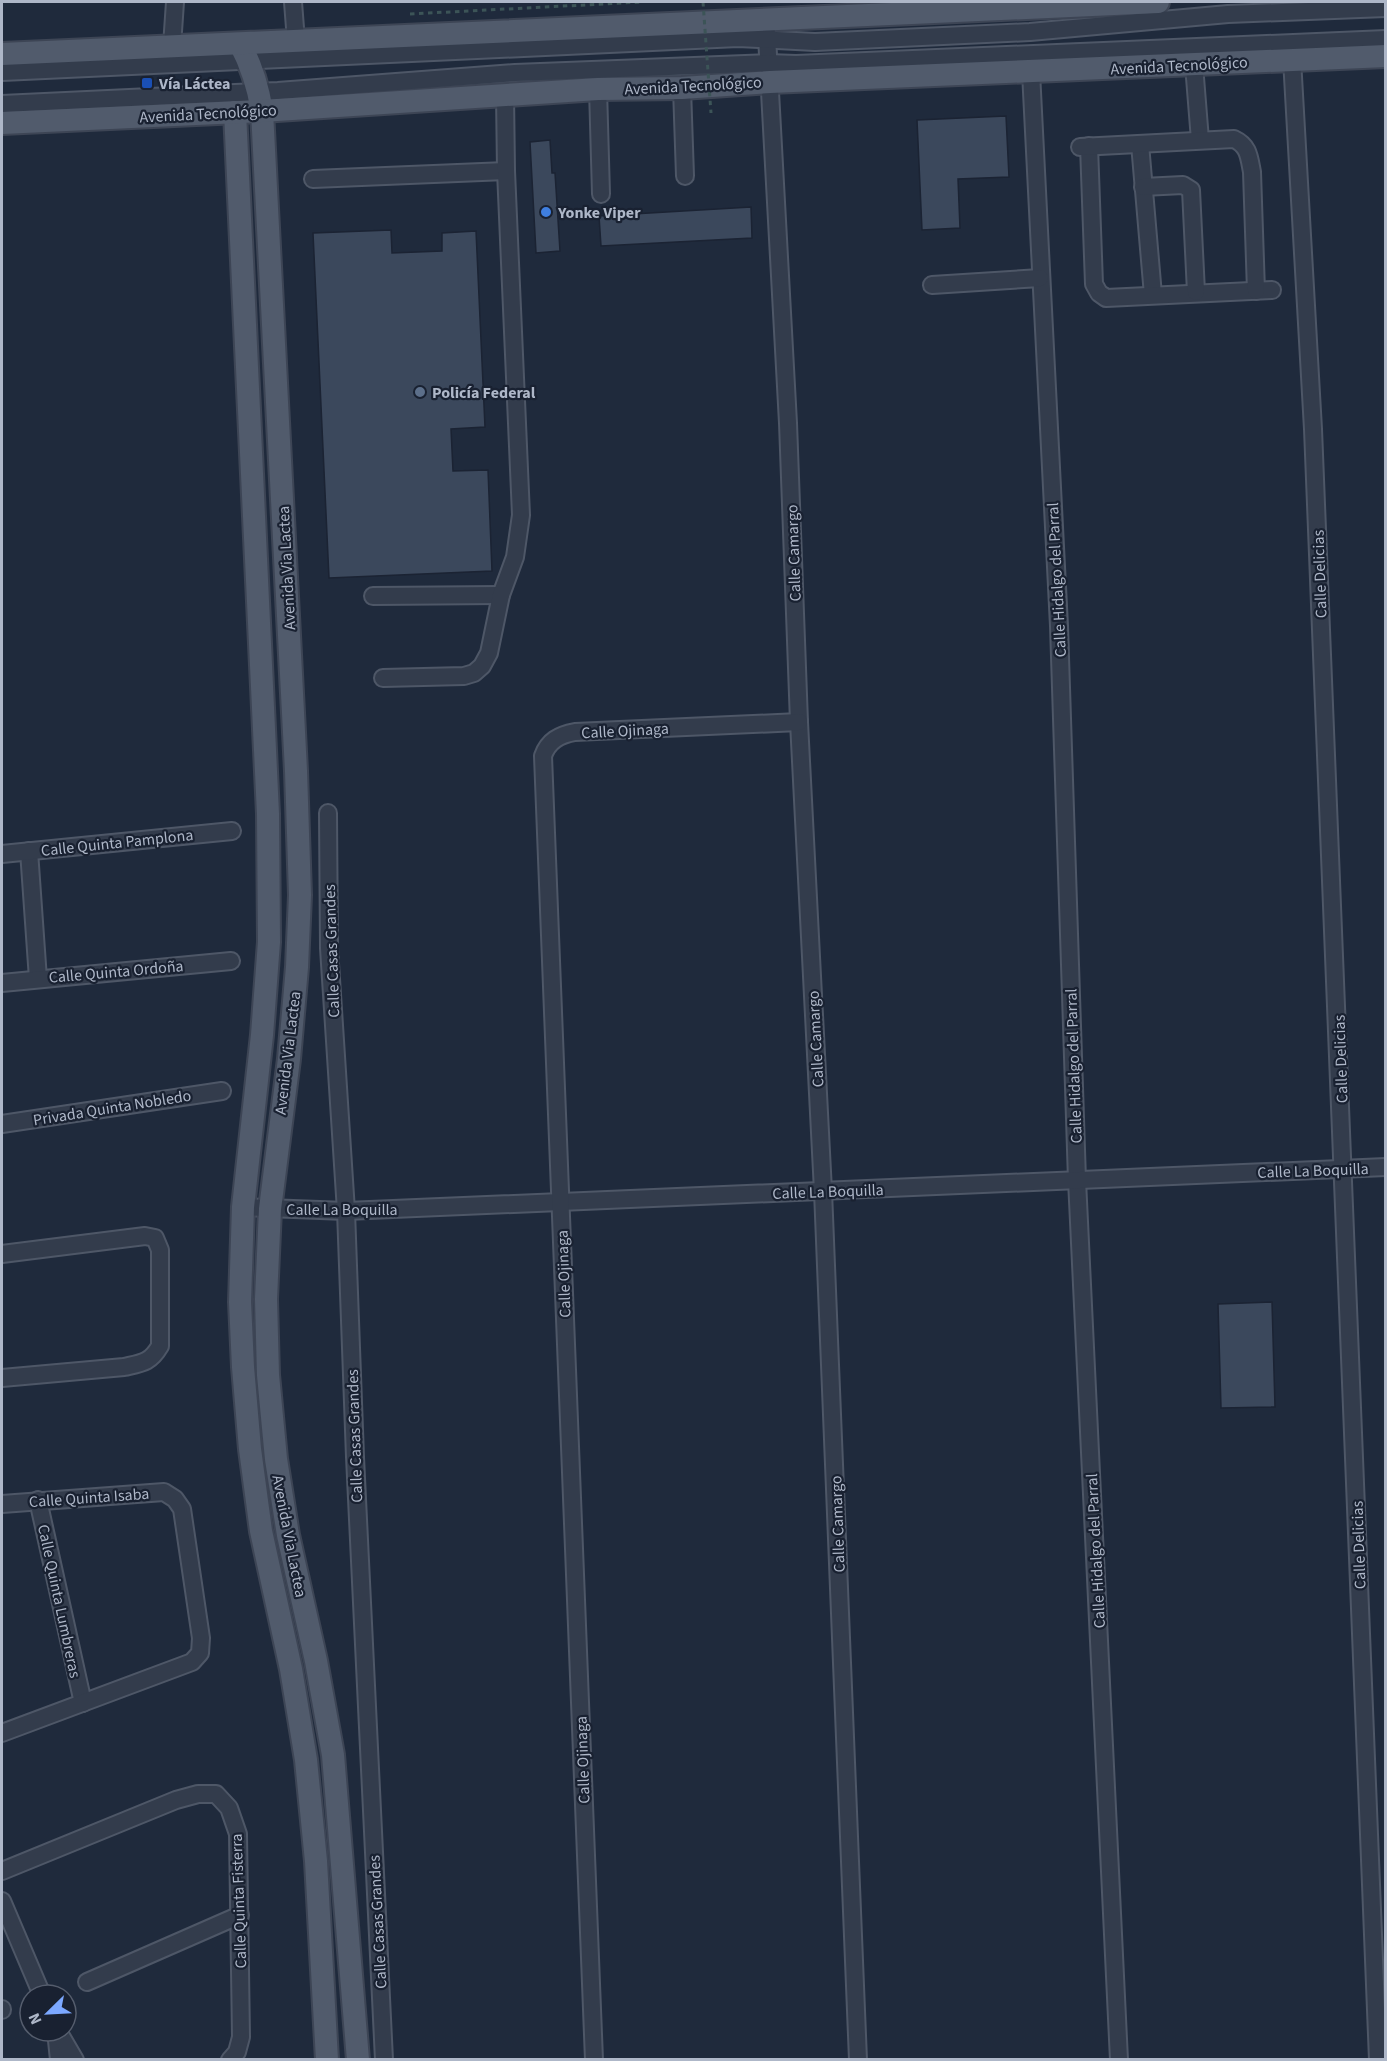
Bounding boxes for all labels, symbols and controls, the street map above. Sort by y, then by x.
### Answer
street label: Avenida Tecnológico [1110,51,1248,81]
street label: Avenida Tecnológico [624,71,762,101]
place label: Vía Láctea [158,73,230,95]
marker: Vía Láctea [140,76,154,90]
street label: Avenida Tecnológico [139,99,277,129]
place label: Yonke Viper [557,202,641,224]
marker: Yonke Viper [539,205,553,219]
place label: Policía Federal [432,382,536,404]
marker: Policía Federal [413,385,427,399]
street label: Calle Hidalgo del Parral [1042,502,1072,658]
street label: Calle Camargo [781,504,807,602]
street label: Avenida Via Lactea [273,505,301,631]
street label: Calle Delicias [1307,529,1333,618]
street label: Calle Ojinaga [581,718,669,744]
street label: Calle Quinta Pamplona [40,824,194,862]
street label: Calle Casas Grandes [319,883,345,1018]
street label: Calle Quinta Ordoña [48,955,184,989]
street label: Calle Hidalgo del Parral [1060,988,1088,1144]
street label: Avenida Via Lactea [270,990,306,1116]
street label: Calle Camargo [802,990,830,1088]
street label: Calle Delicias [1328,1014,1354,1103]
street label: Privada Quinta Nobledo [32,1085,193,1131]
street label: Calle La Boquilla [1257,1158,1369,1184]
street label: Calle La Boquilla [772,1179,884,1205]
street label: Calle La Boquilla [286,1199,398,1221]
street label: Calle Ojinaga [551,1230,577,1318]
street label: Calle Casas Grandes [342,1368,368,1503]
street label: Avenida Via Lactea [266,1473,312,1599]
street label: Calle Hidalgo del Parral [1081,1473,1111,1629]
street label: Calle Camargo [825,1475,851,1573]
street label: Calle Quinta Isaba [28,1483,150,1513]
street label: Calle Delicias [1346,1500,1372,1589]
street label: Calle Quinta Lumbreras [32,1522,86,1680]
street label: Calle Ojinaga [570,1716,596,1804]
street label: Calle Quinta Fisterra [226,1833,252,1969]
street label: Calle Casas Grandes [363,1854,392,1989]
north arrow [18,1983,78,2043]
text: N [23,2009,47,2028]

